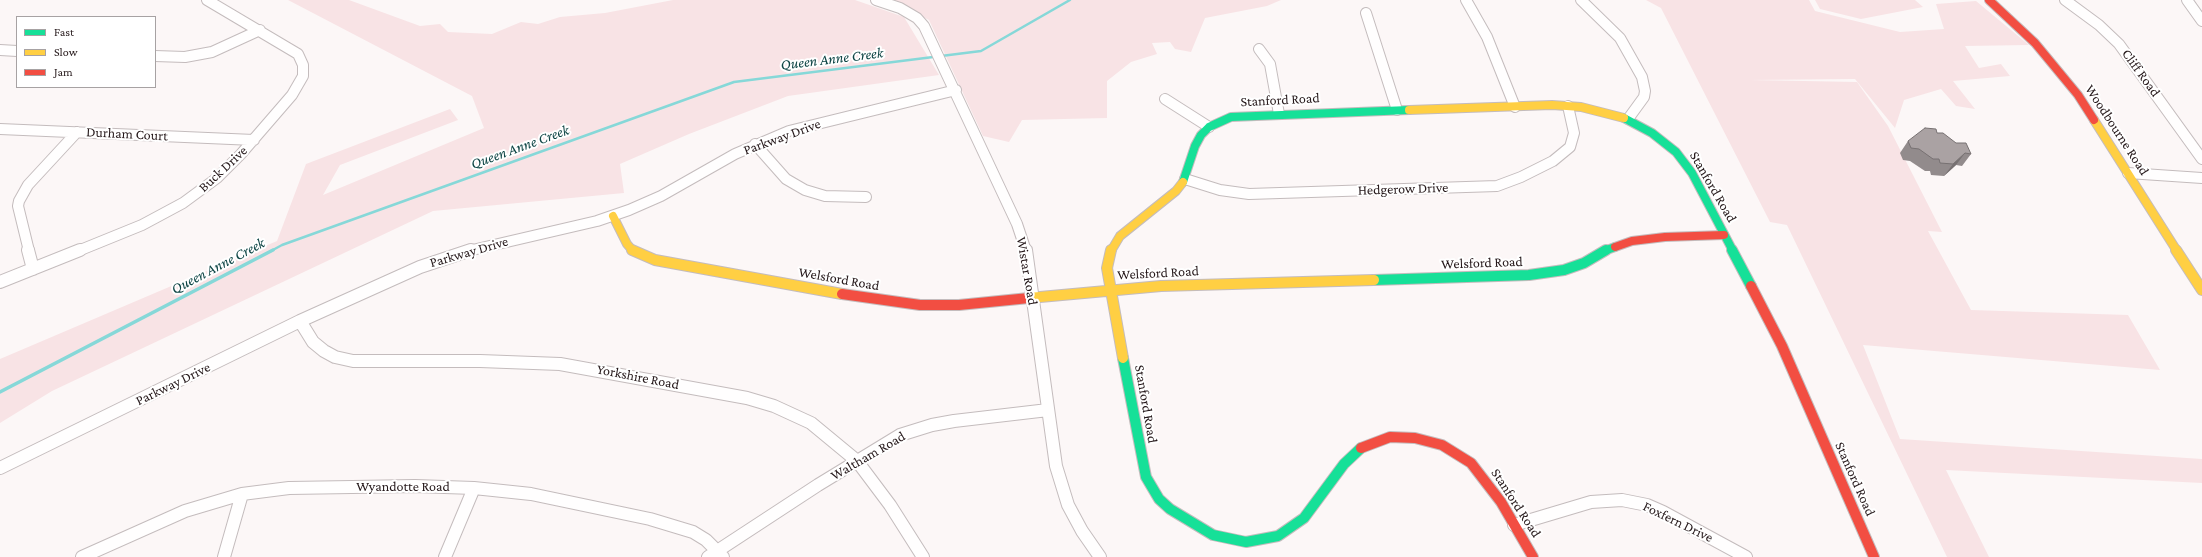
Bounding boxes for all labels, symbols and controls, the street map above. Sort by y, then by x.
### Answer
legend [16,16,156,88]
text: Fast [54,25,74,39]
water label: Queen Anne Creek [780,44,884,74]
text: Slow [54,45,78,59]
street label: Cliff Road [2118,46,2164,100]
text: Jam [54,65,73,79]
street label: Woodbourne Road [2081,82,2153,178]
street label: Stanford Road [1240,90,1320,110]
street label: Parkway Drive [741,115,823,159]
water label: Queen Anne Creek [468,121,572,173]
street label: Durham Court [86,123,168,145]
street label: Buck Drive [195,142,251,196]
street label: Stanford Road [1686,149,1740,225]
street label: Hedgerow Drive [1357,179,1449,199]
street label: Parkway Drive [428,233,510,271]
water label: Queen Anne Creek [168,234,268,298]
street label: Wistar Road [1013,236,1041,306]
street label: Welsford Road [1441,253,1523,273]
street label: Welsford Road [1117,262,1199,284]
street label: Welsford Road [797,264,881,294]
street label: Parkway Drive [133,359,213,409]
street label: Yorkshire Road [595,361,681,393]
street label: Stanford Road [1131,364,1161,444]
street label: Waltham Road [828,428,908,484]
street label: Stanford Road [1831,439,1879,519]
street label: Stanford Road [1487,465,1545,541]
street label: Wyandotte Road [356,479,450,495]
street label: Foxfern Drive [1640,498,1716,546]

